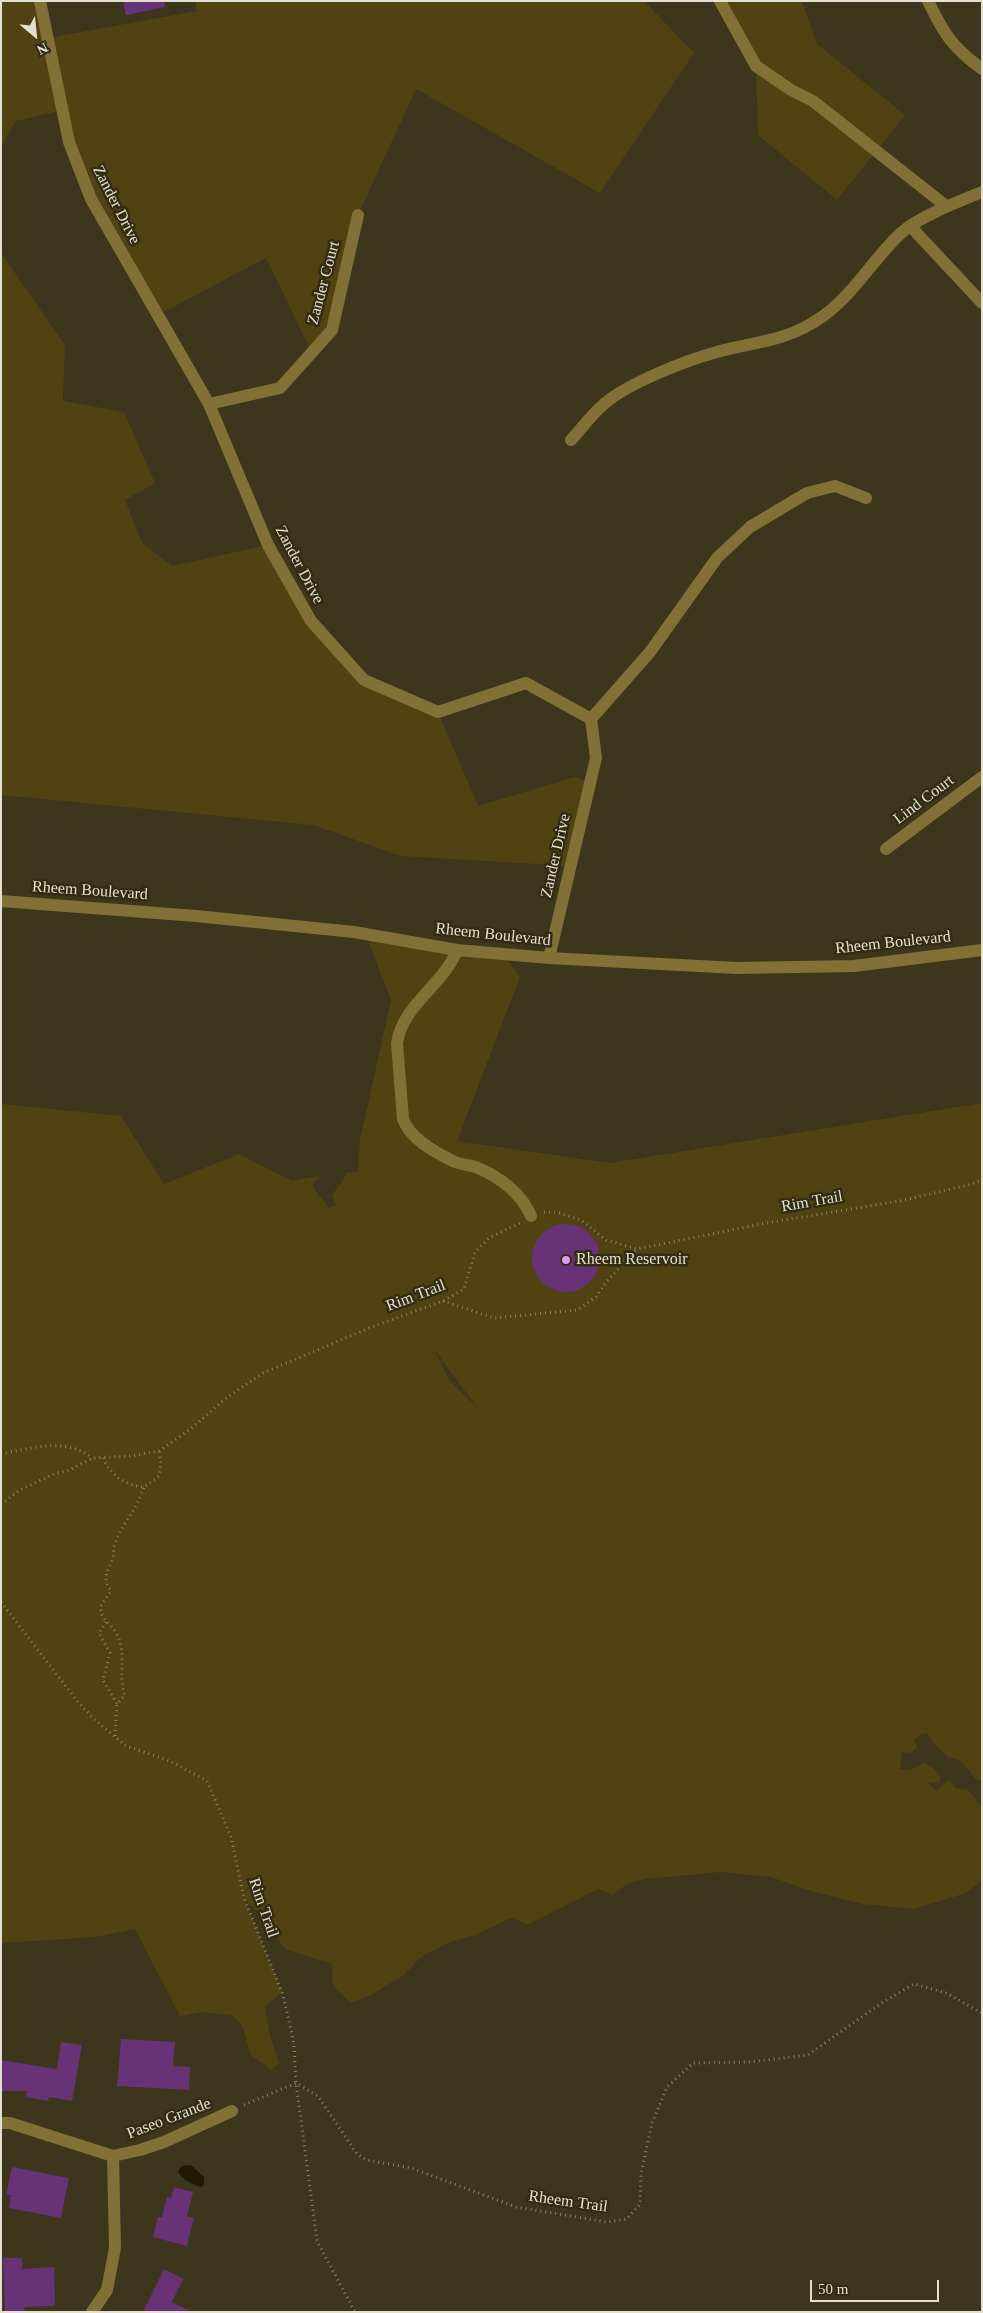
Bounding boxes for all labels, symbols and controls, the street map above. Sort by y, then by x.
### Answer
north arrow [10,10,60,60]
text: N [34,40,50,58]
street label: Zander Drive [88,162,144,248]
street label: Zander Court [304,239,344,327]
street label: Zander Drive [270,523,328,607]
street label: Lind Court [890,771,958,829]
street label: Zander Drive [537,812,575,900]
street label: Rheem Boulevard [31,877,149,905]
street label: Rheem Boulevard [434,919,552,951]
street label: Rheem Boulevard [834,927,952,959]
street label: Rim Trail [780,1187,844,1217]
place label: Rheem Reservoir [576,1250,688,1270]
marker: Rheem Reservoir [560,1254,572,1266]
street label: Rim Trail [384,1276,448,1316]
street label: Rim Trail [244,1876,282,1940]
street label: Paseo Grande [124,2094,214,2144]
street label: Rheem Trail [527,2187,609,2217]
scale bar [813,2270,942,2302]
text: 50 m [818,2281,848,2297]

